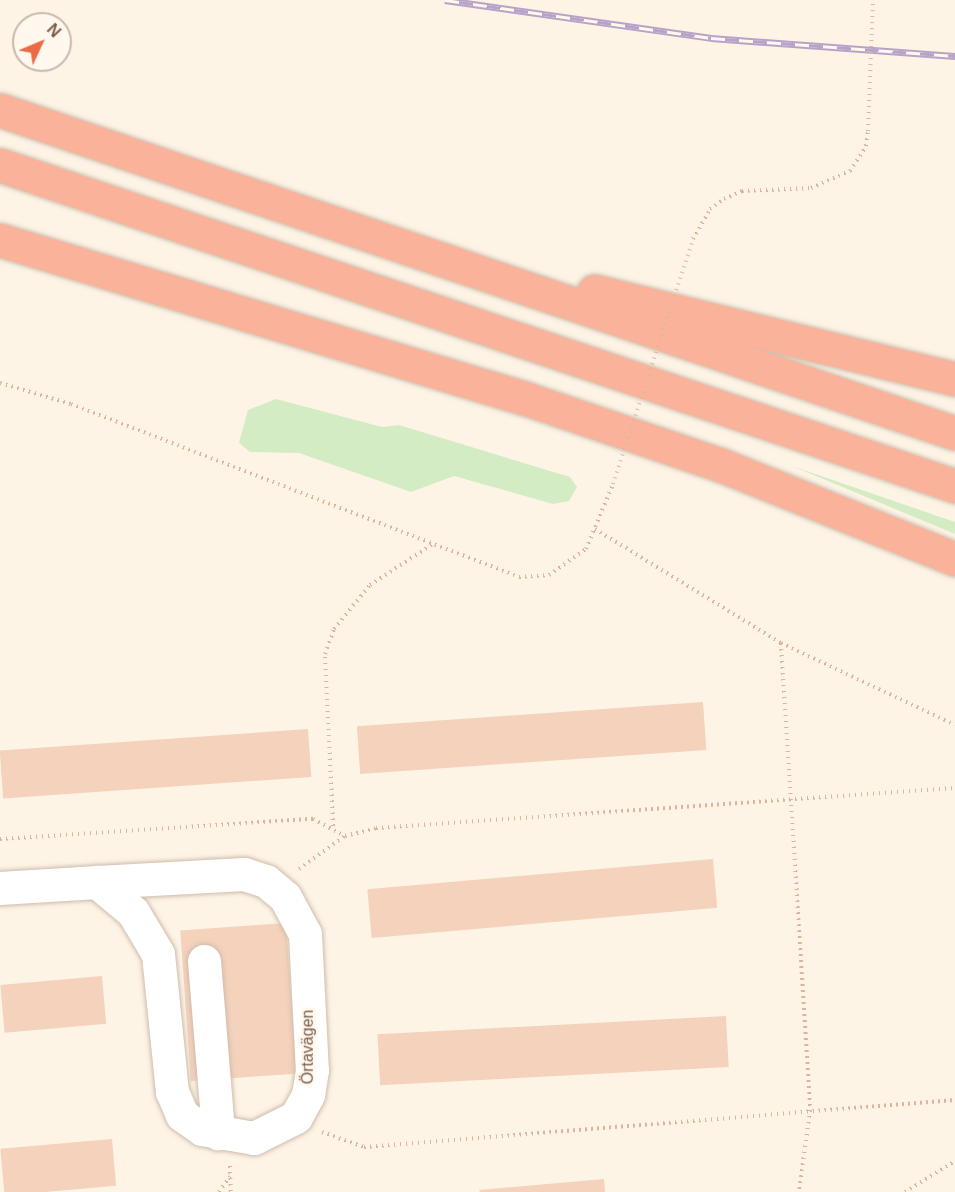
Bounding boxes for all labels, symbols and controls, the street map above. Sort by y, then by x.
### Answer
north arrow [12,12,72,72]
text: N [44,20,64,41]
street label: Örtavägen [298,1010,318,1084]

